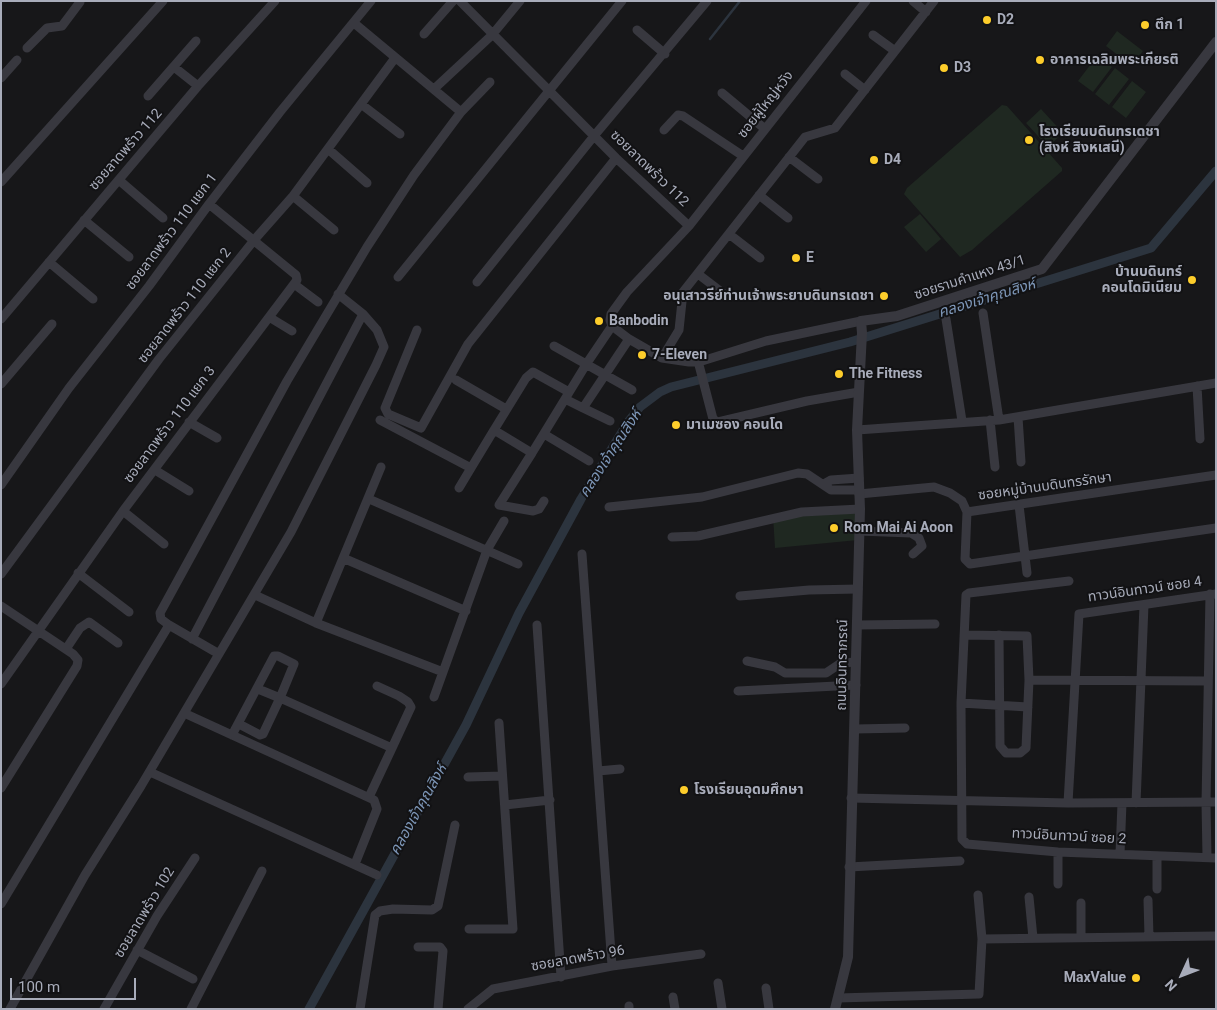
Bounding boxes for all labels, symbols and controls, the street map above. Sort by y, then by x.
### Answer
place label: D2 [997,12,1014,28]
marker: D2 [981,14,993,26]
place label: ตึก 1 [1155,17,1184,33]
marker: ตึก 1 [1139,19,1151,31]
place label: อาคารเฉลิมพระเกียรติ [1050,52,1179,68]
marker: อาคารเฉลิมพระเกียรติ [1034,54,1046,66]
place label: D3 [954,60,971,76]
marker: D3 [938,62,950,74]
street label: ซอยผู้ใหญ่หวัง [735,68,797,142]
street label: ซอยลาดพร้าว 112 [86,106,166,194]
place label: โรงเรียนบดินทรเดชา (สิงห์ สิงหเสนี) [1039,124,1160,156]
street label: ซอยลาดพร้าว 112 [606,127,692,211]
marker: โรงเรียนบดินทรเดชา (สิงห์ สิงหเสนี) [1023,134,1035,146]
place label: D4 [884,152,901,168]
marker: D4 [868,154,880,166]
street label: ซอยลาดพร้าว 110 แยก 1 [123,170,221,294]
street label: ซอยลาดพร้าว 110 แยก 2 [135,245,235,367]
place label: E [806,250,814,266]
marker: E [790,252,802,264]
street label: ซอยรามคำแหง 43/1 [912,252,1028,304]
place label: บ้านบดินทร์ คอนโดมิเนียม [1101,264,1182,296]
marker: บ้านบดินทร์ คอนโดมิเนียม [1186,274,1198,286]
water label: คลองเจ้าคุณสิงห์ [936,276,1038,322]
place label: อนุเสาวรีย์ท่านเจ้าพระยาบดินทรเดชา [663,288,874,304]
marker: อนุเสาวรีย์ท่านเจ้าพระยาบดินทรเดชา [878,290,890,302]
place label: Banbodin [609,313,668,329]
marker: Banbodin [593,315,605,327]
place label: 7-Eleven [652,347,707,363]
marker: 7-Eleven [636,349,648,361]
street label: ซอยลาดพร้าว 110 แยก 3 [121,363,219,487]
place label: The Fitness [849,366,922,382]
marker: The Fitness [833,368,845,380]
water label: คลองเจ้าคุณสิงห์ [576,407,646,501]
place label: มาเมซอง คอนโด [686,417,783,433]
marker: มาเมซอง คอนโด [670,419,682,431]
street label: ซอยหมู่บ้านบดินทรรักษา [977,469,1113,505]
place label: Rom Mai Ai Aoon [844,520,953,536]
marker: Rom Mai Ai Aoon [828,522,840,534]
street label: ทาวน์อินทาวน์ ซอย 4 [1087,574,1203,606]
street label: ถนนอินทราภรณ์ [834,619,852,711]
water label: คลองเจ้าคุณสิงห์ [387,762,451,858]
place label: โรงเรียนอุดมศึกษา [694,782,804,798]
marker: โรงเรียนอุดมศึกษา [678,784,690,796]
street label: ทาวน์อินทาวน์ ซอย 2 [1011,826,1127,848]
street label: ซอยลาดพร้าว 102 [111,865,179,961]
street label: ซอยลาดพร้าว 96 [530,942,626,976]
north arrow [1157,950,1207,1000]
scale bar [12,968,139,1000]
place label: MaxValue [1064,970,1126,986]
marker: MaxValue [1130,972,1142,984]
text: N [1162,976,1180,994]
text: 100 m [18,978,60,996]

